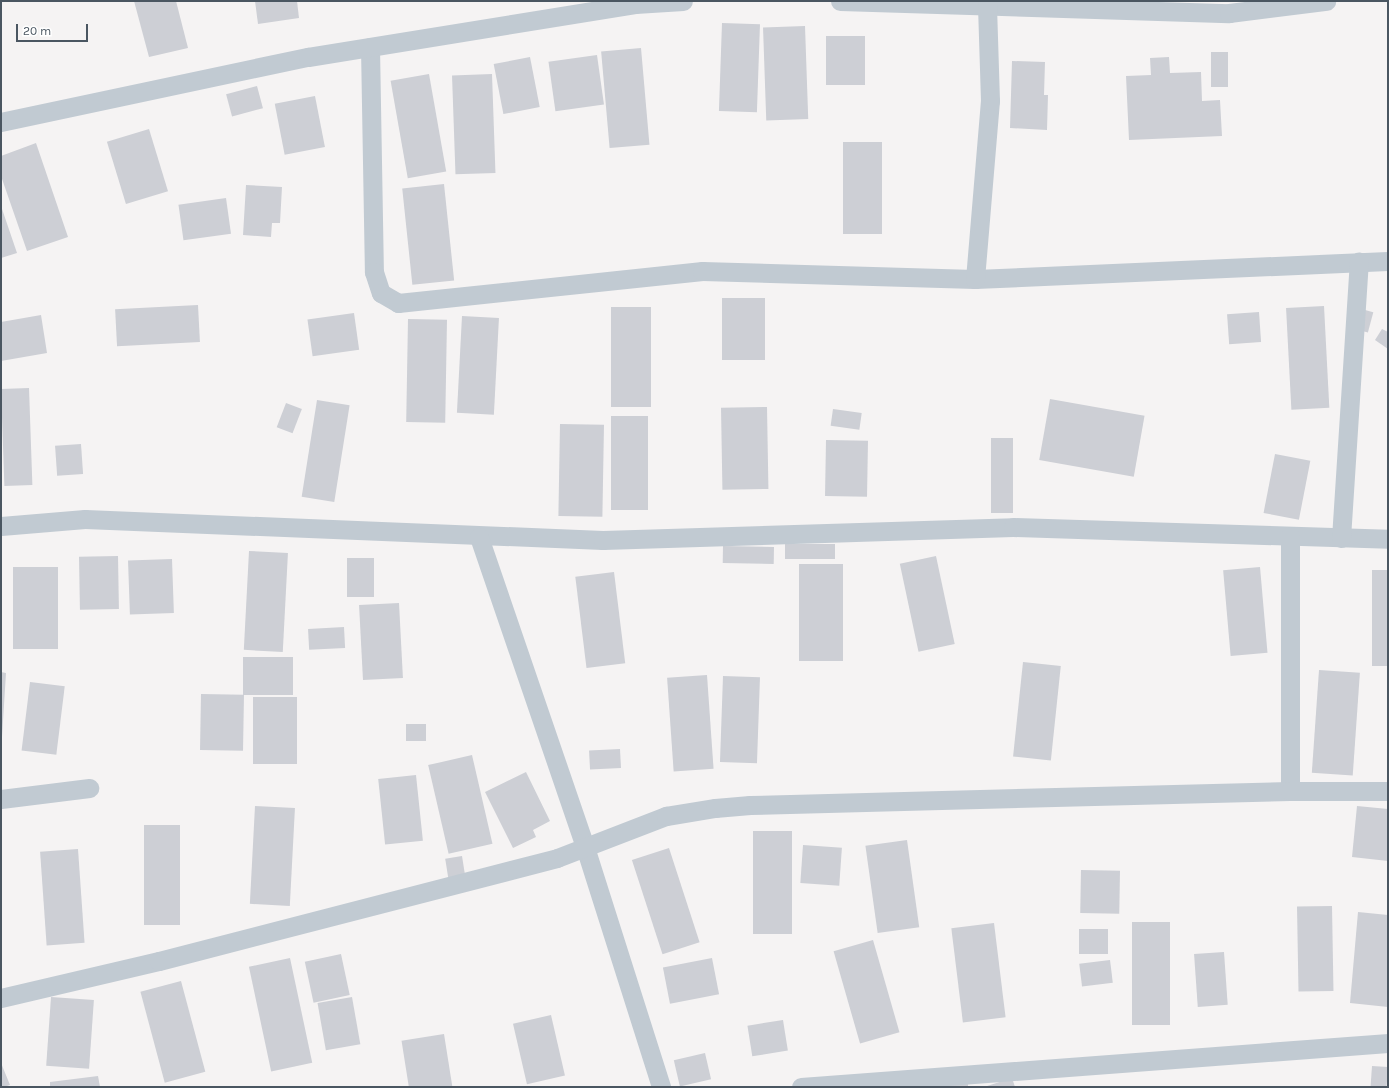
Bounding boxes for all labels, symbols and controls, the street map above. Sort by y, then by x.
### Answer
scale bar [18,16,90,42]
text: 20 m [23,24,51,38]

